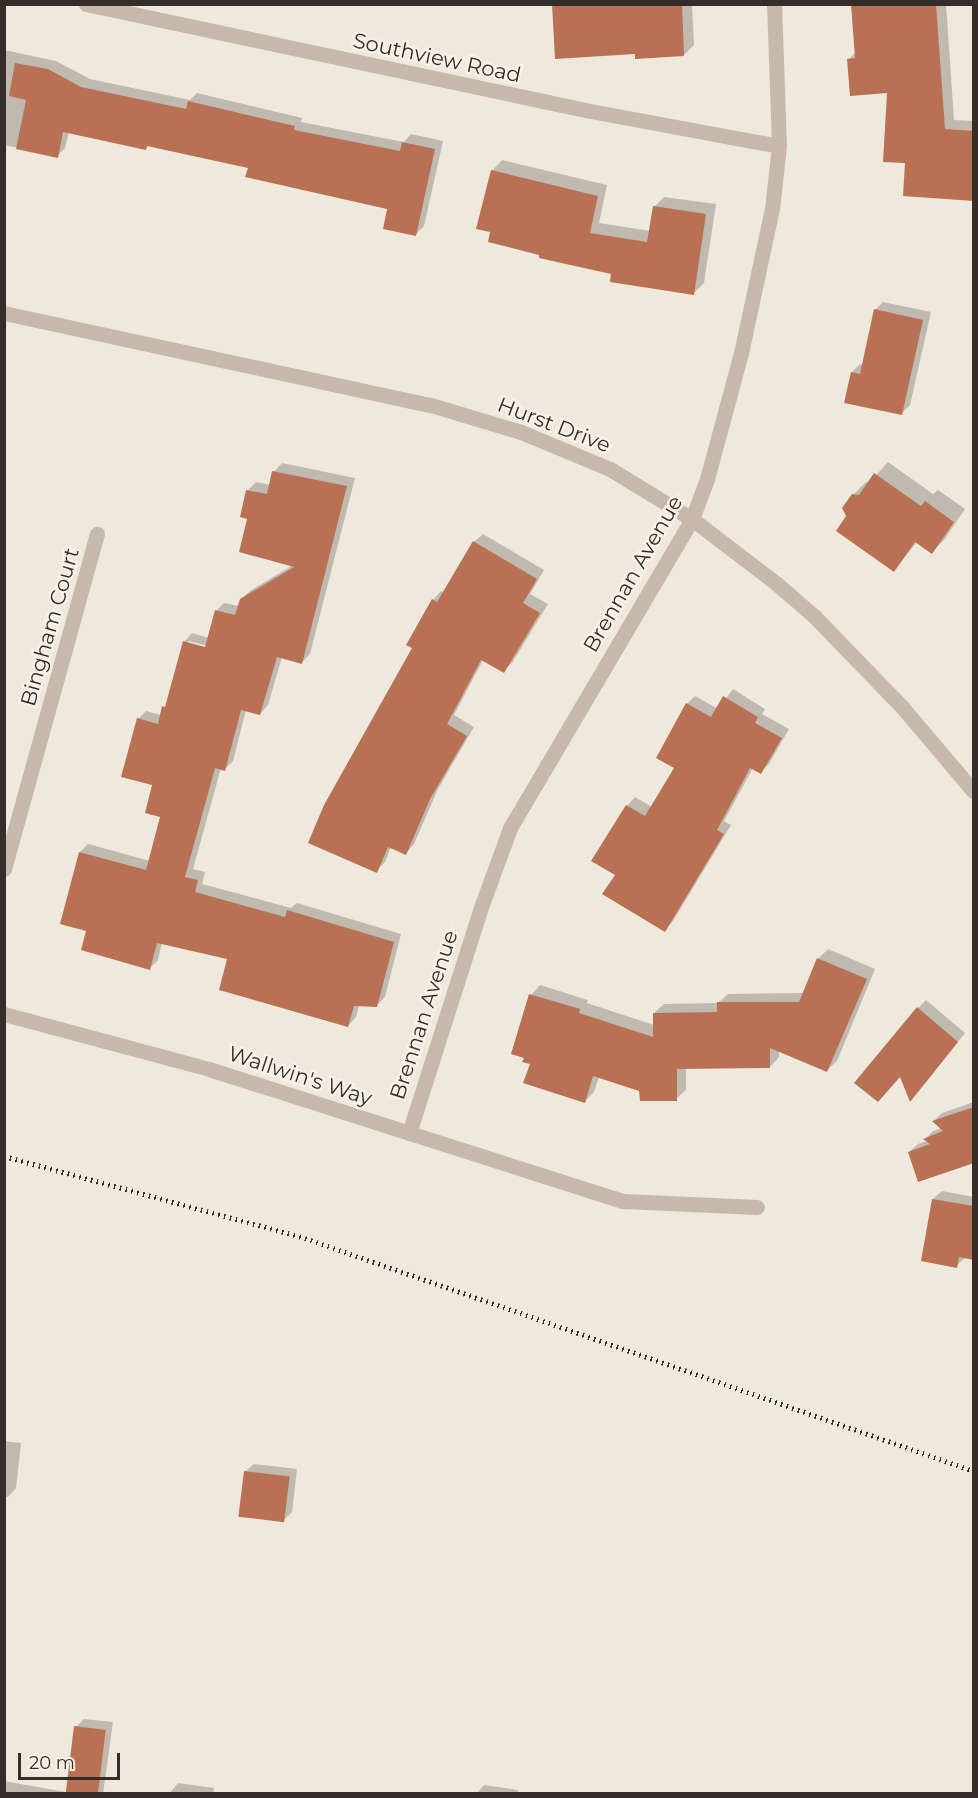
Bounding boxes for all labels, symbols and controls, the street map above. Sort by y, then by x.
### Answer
street label: Southview Road [351,28,523,88]
street label: Hurst Drive [494,392,614,458]
street label: Brennan Avenue [578,491,688,657]
street label: Bingham Court [15,545,85,709]
street label: Brennan Avenue [385,927,463,1103]
street label: Wallwin's Way [225,1041,375,1111]
scale bar [21,1741,123,1779]
text: 20 m [29,1752,75,1774]

